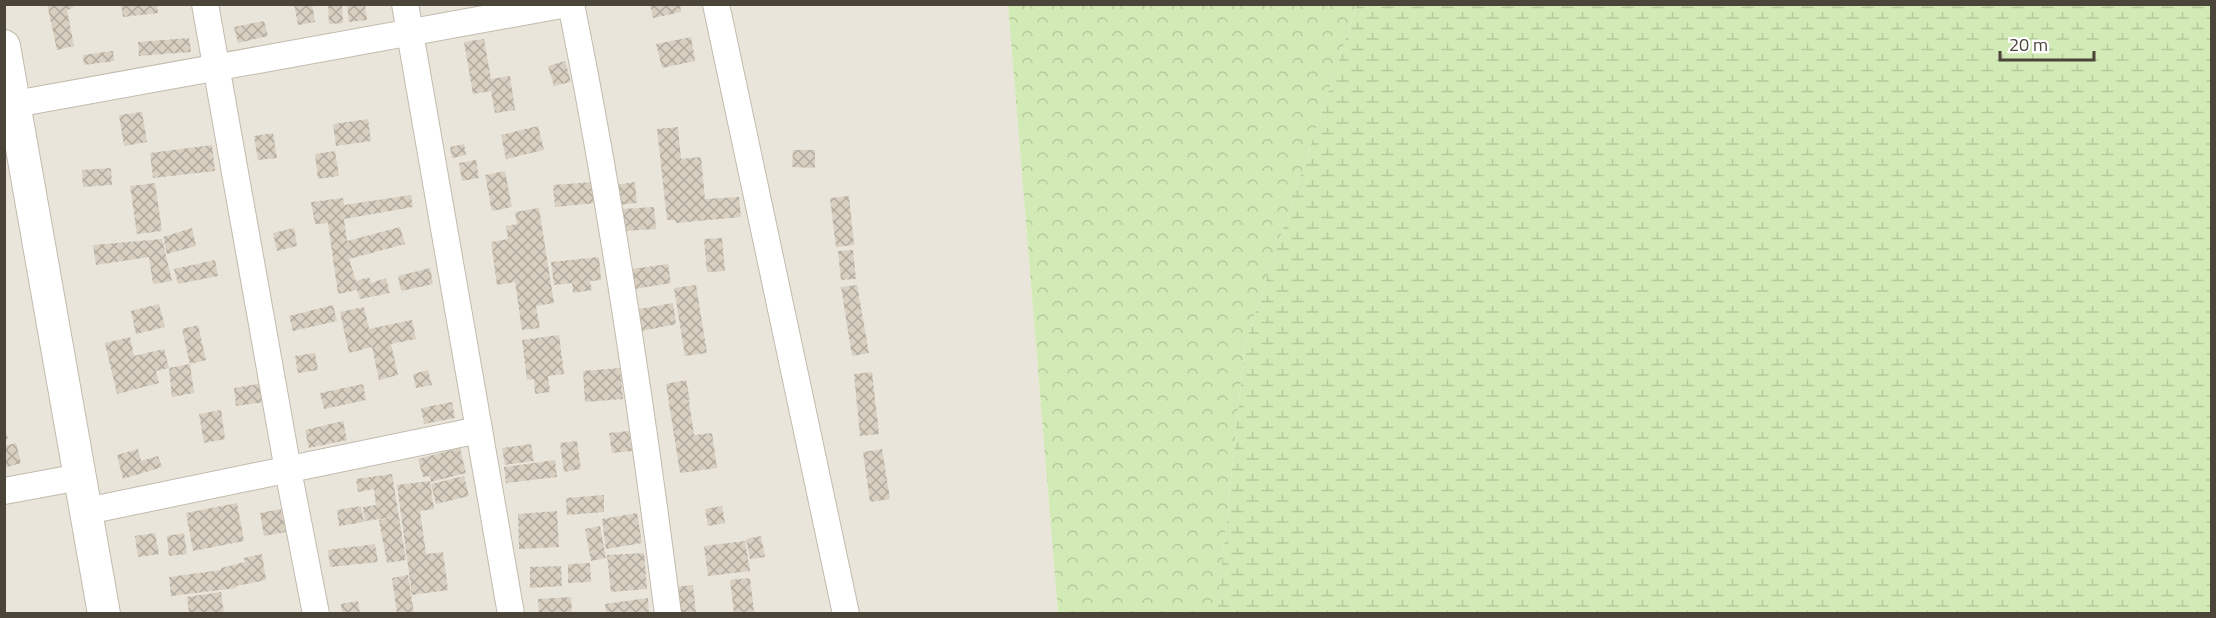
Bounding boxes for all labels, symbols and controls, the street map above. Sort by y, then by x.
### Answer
scale bar [2000,24,2094,62]
text: 20 m [2009,31,2048,58]

